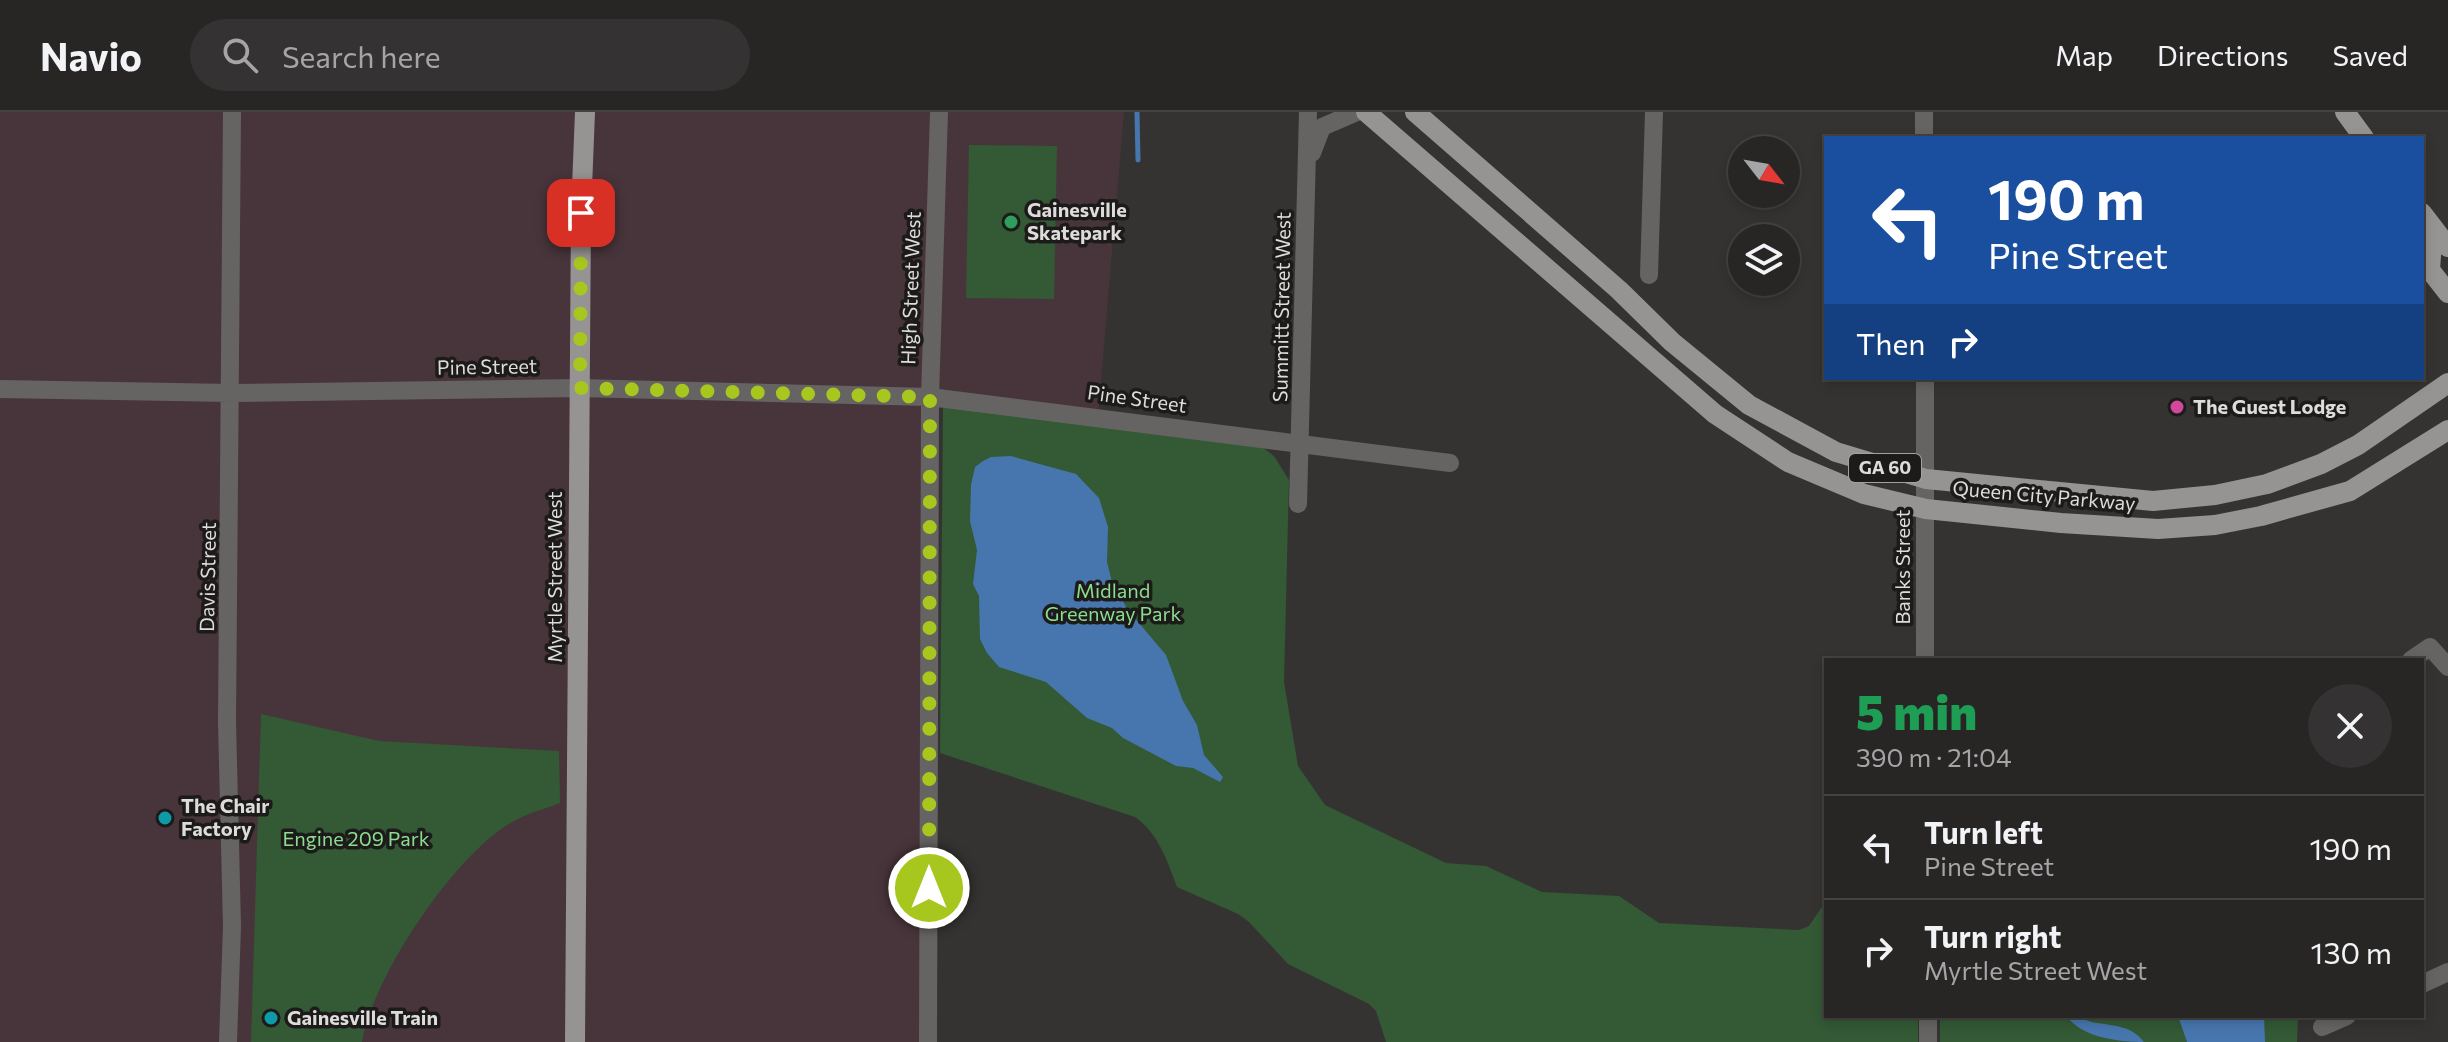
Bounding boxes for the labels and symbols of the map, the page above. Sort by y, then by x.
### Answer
north arrow [1728,136,1800,208]
pin [547,179,615,247]
place label: Gainesville Skatepark [1027,197,1127,244]
street label: High Street West [895,211,925,365]
street label: Summitt Street West [1267,212,1295,402]
marker: Gainesville Skatepark [1002,213,1020,231]
street label: Pine Street [437,353,537,379]
street label: Pine Street [1086,379,1188,417]
place label: The Guest Lodge [2193,394,2346,418]
marker: The Guest Lodge [2168,398,2186,416]
road number: GA 60 [1849,454,1921,482]
street label: Queen City Parkway [1952,475,2136,515]
street label: Myrtle Street West [542,491,566,663]
street label: Banks Street [1890,509,1914,625]
street label: Davis Street [194,522,220,632]
park label: Midland Greenway Park [1045,578,1182,625]
place label: The Chair Factory [181,793,269,840]
marker: The Chair Factory [156,809,174,827]
park label: Engine 209 Park [282,826,430,850]
position arrow [887,846,971,930]
place label: Gainesville Train [287,1005,438,1029]
marker: Gainesville Train [262,1009,280,1027]

